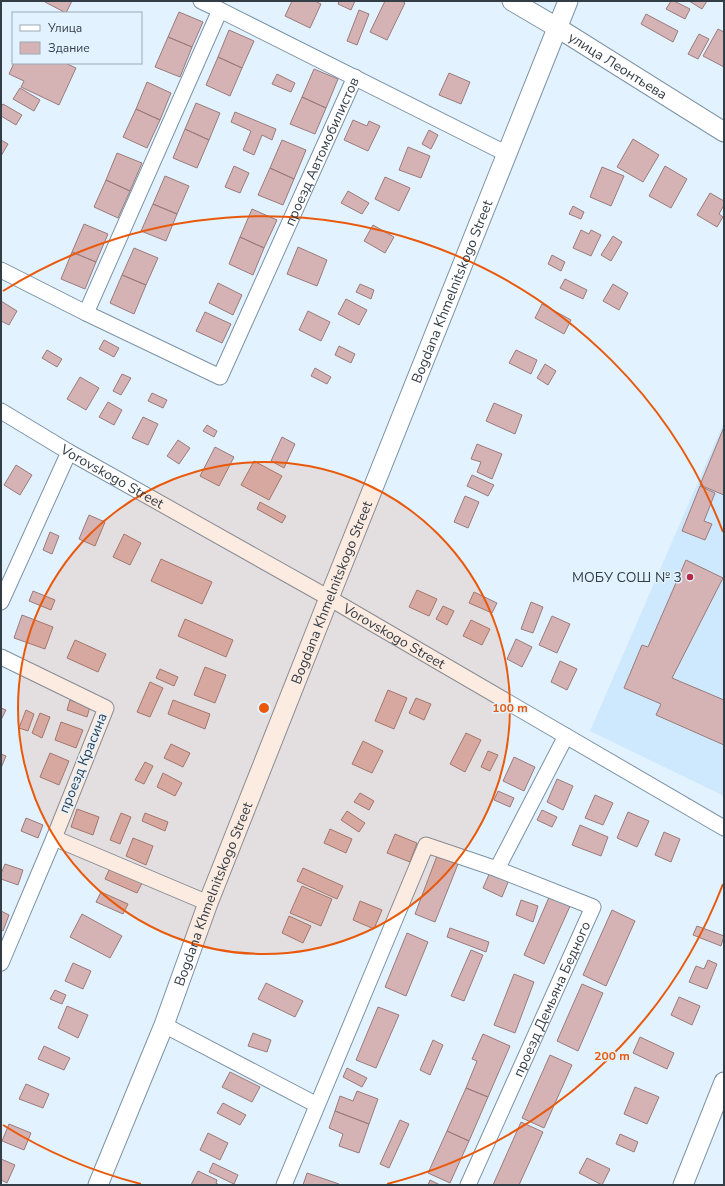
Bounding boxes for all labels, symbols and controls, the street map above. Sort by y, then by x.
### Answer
legend [12,12,142,64]
text: Улица [47,20,82,36]
street label: улица Леонтьева [565,27,671,104]
text: Здание [48,40,90,56]
street label: проезд Автомобилистов [280,74,363,229]
street label: Bogdana Khmelnitskogo Street [406,197,497,386]
street label: Vorovskogo Street [56,439,167,513]
street label: Bogdana Khmelnitskogo Street [286,498,376,687]
place label: МОБУ СОШ № 3 [572,568,682,587]
marker: МОБУ СОШ № 3 [685,572,695,582]
street label: Vorovskogo Street [339,598,449,673]
text: 100 m [492,700,528,716]
centre of rings [257,701,271,715]
street label: проезд Красина [54,710,112,816]
street label: Bogdana Khmelnitskogo Street [169,799,257,989]
street label: проезд Демьяна Бедного [508,918,595,1080]
text: 200 m [594,1048,630,1064]

